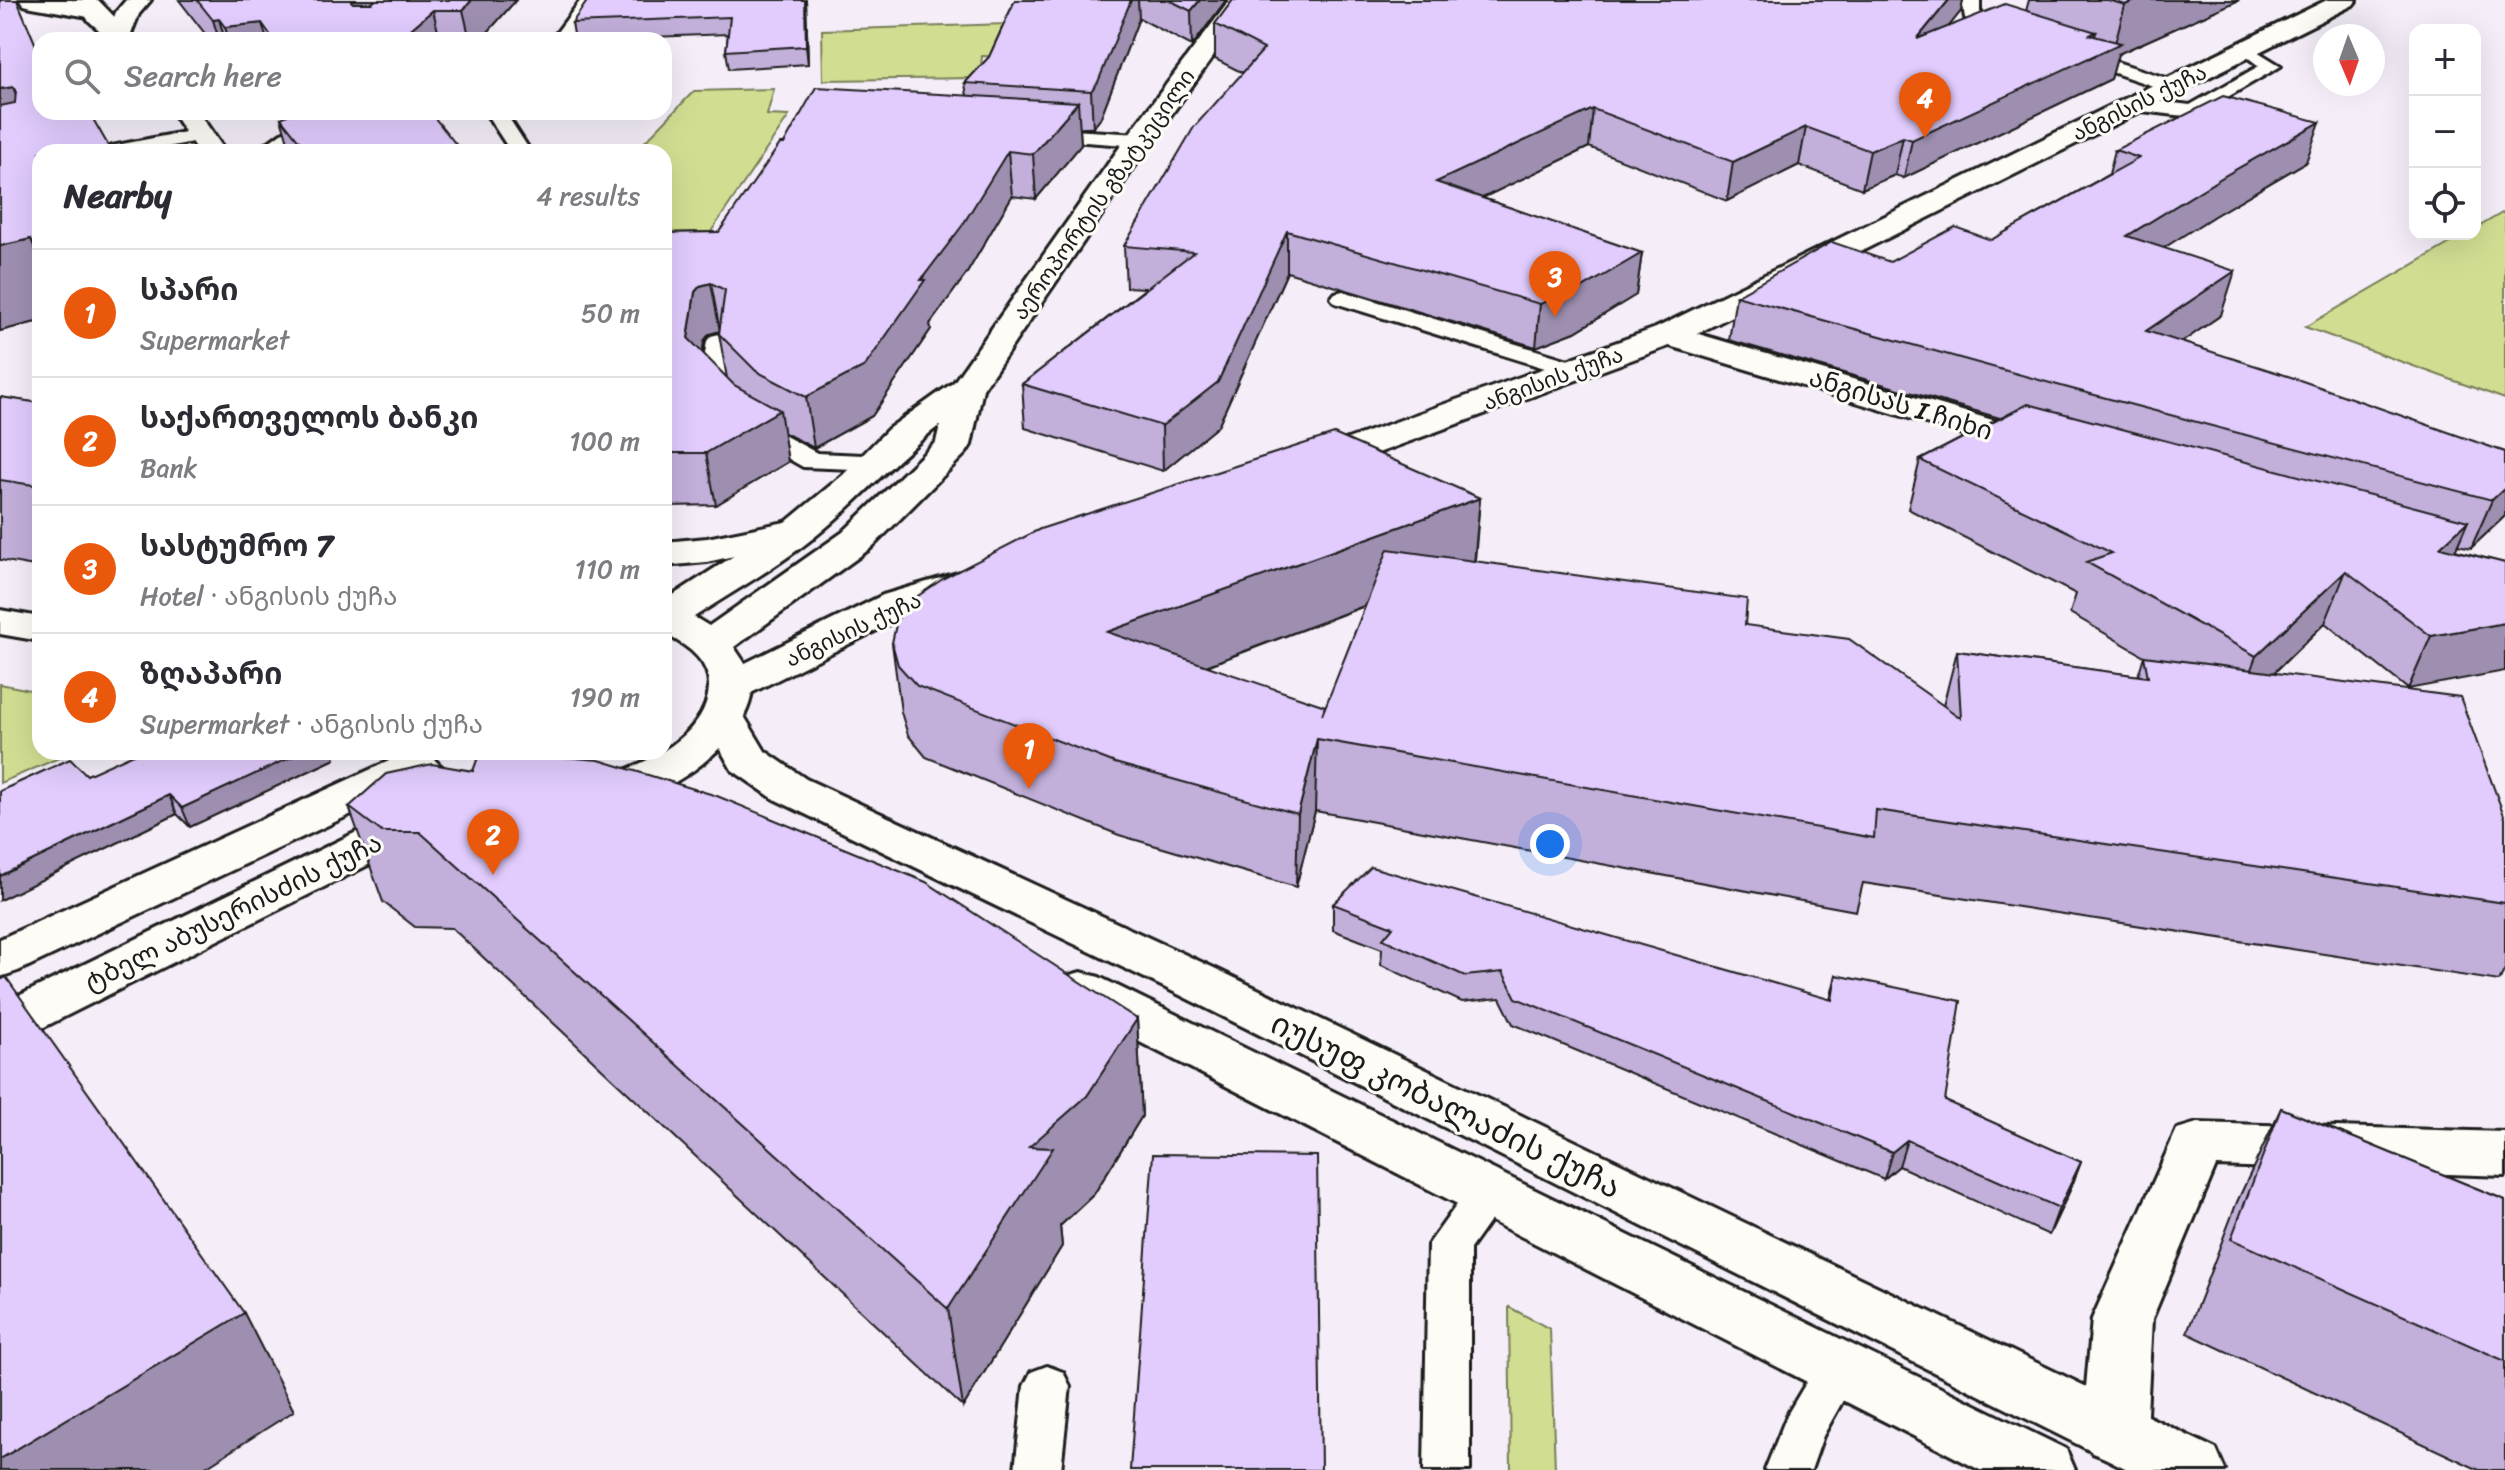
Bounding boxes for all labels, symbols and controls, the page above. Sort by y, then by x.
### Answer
north arrow [2313,24,2385,96]
map controls [2409,24,2481,240]
button: + [2409,24,2481,96]
search box [32,32,672,120]
text: Search here [124,49,282,103]
street label: ანგისის ქუჩა [2065,53,2214,152]
icon: search [60,54,104,98]
street label: აეროპორტის გზატკეცილი [1001,60,1205,328]
pin: 4 [1899,72,1951,138]
button: − [2409,96,2481,168]
text: Nearby [64,166,172,226]
button: locate [2409,168,2481,240]
text: 4 results [536,173,640,219]
pin: 3 [1529,251,1581,317]
text: სპარი [140,263,238,317]
text: 1 [84,290,96,336]
text: 50 m [581,290,640,336]
text: Supermarket [140,317,289,363]
street label: ანგისის ქუჩა [1478,335,1629,422]
street label: ანგისას I ჩიხი [1803,354,1999,454]
text: საქართველოს ბანკი [140,391,478,445]
text: 2 [82,418,98,464]
text: 100 m [569,418,640,464]
text: Bank [140,445,197,491]
text: სასტუმრო 7 [140,519,333,573]
text: 3 [83,546,97,592]
text: 110 m [575,546,640,592]
text: Hotel · ანგისის ქუჩა [140,573,398,619]
street label: ანგისის ქუჩა [779,581,928,678]
text: ზღაპარი [140,647,282,701]
text: 4 [82,674,98,720]
text: 190 m [570,674,640,720]
text: Supermarket · ანგისის ქუჩა [140,701,483,747]
pin: 1 [1003,723,1055,789]
pin: 2 [467,809,519,875]
street label: ტბელ აბუსერისძის ქუჩა [76,820,390,1004]
your location [1530,824,1570,864]
street label: იუსუფ კობალაძის ქუჩა [1261,996,1631,1215]

